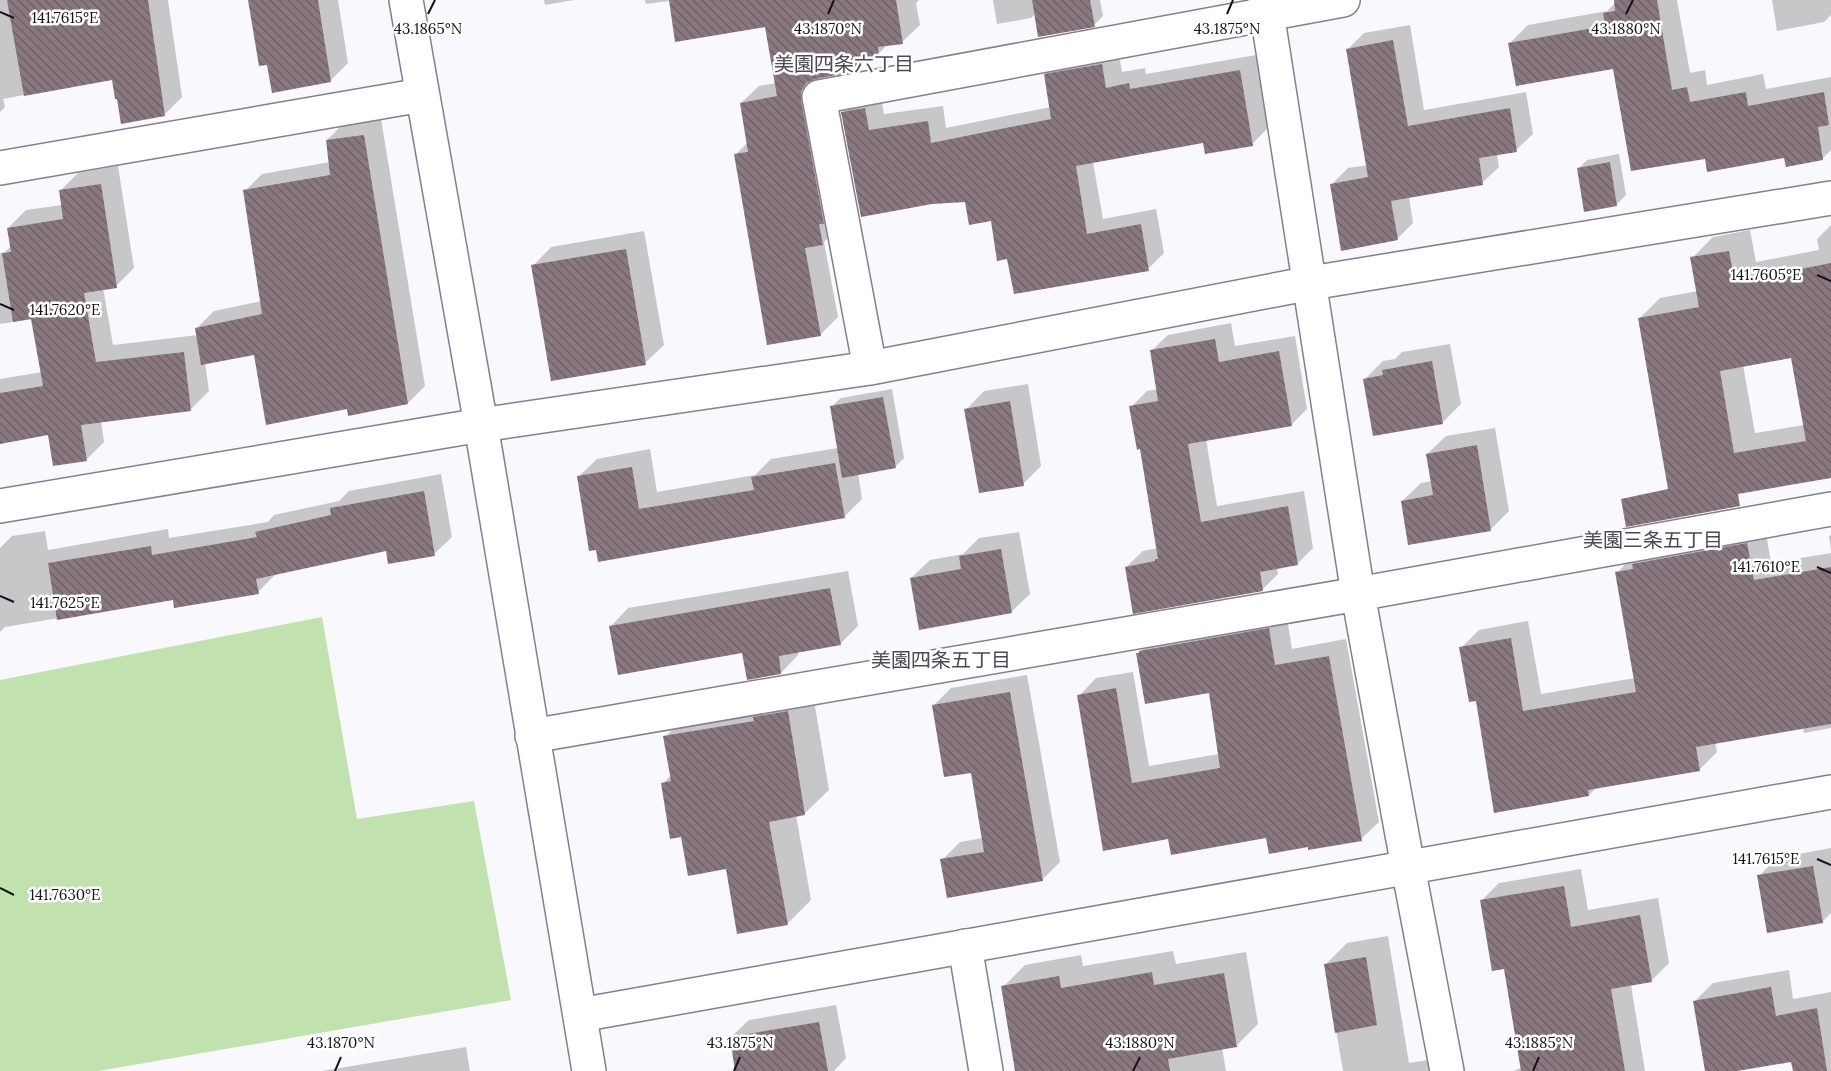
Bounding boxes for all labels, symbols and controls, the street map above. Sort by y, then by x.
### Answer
text: 141.7615°E [32,8,98,27]
text: 43.1865°N [394,19,462,38]
text: 43.1870°N [794,19,862,38]
text: 43.1875°N [1194,19,1260,38]
text: 43.1880°N [1591,19,1661,38]
district label: 美園四条六丁目 [774,51,914,76]
text: 141.7605°E [1731,265,1801,284]
text: 141.7620°E [30,300,100,319]
district label: 美園三条五丁目 [1583,527,1723,552]
text: 141.7610°E [1732,557,1800,576]
text: 141.7625°E [30,593,100,612]
district label: 美園四条五丁目 [871,647,1011,672]
text: 141.7615°E [1733,849,1799,868]
text: 141.7630°E [30,885,100,904]
text: 43.1870°N [307,1033,375,1052]
text: 43.1875°N [707,1033,773,1052]
text: 43.1880°N [1105,1033,1175,1052]
text: 43.1885°N [1505,1033,1573,1052]

